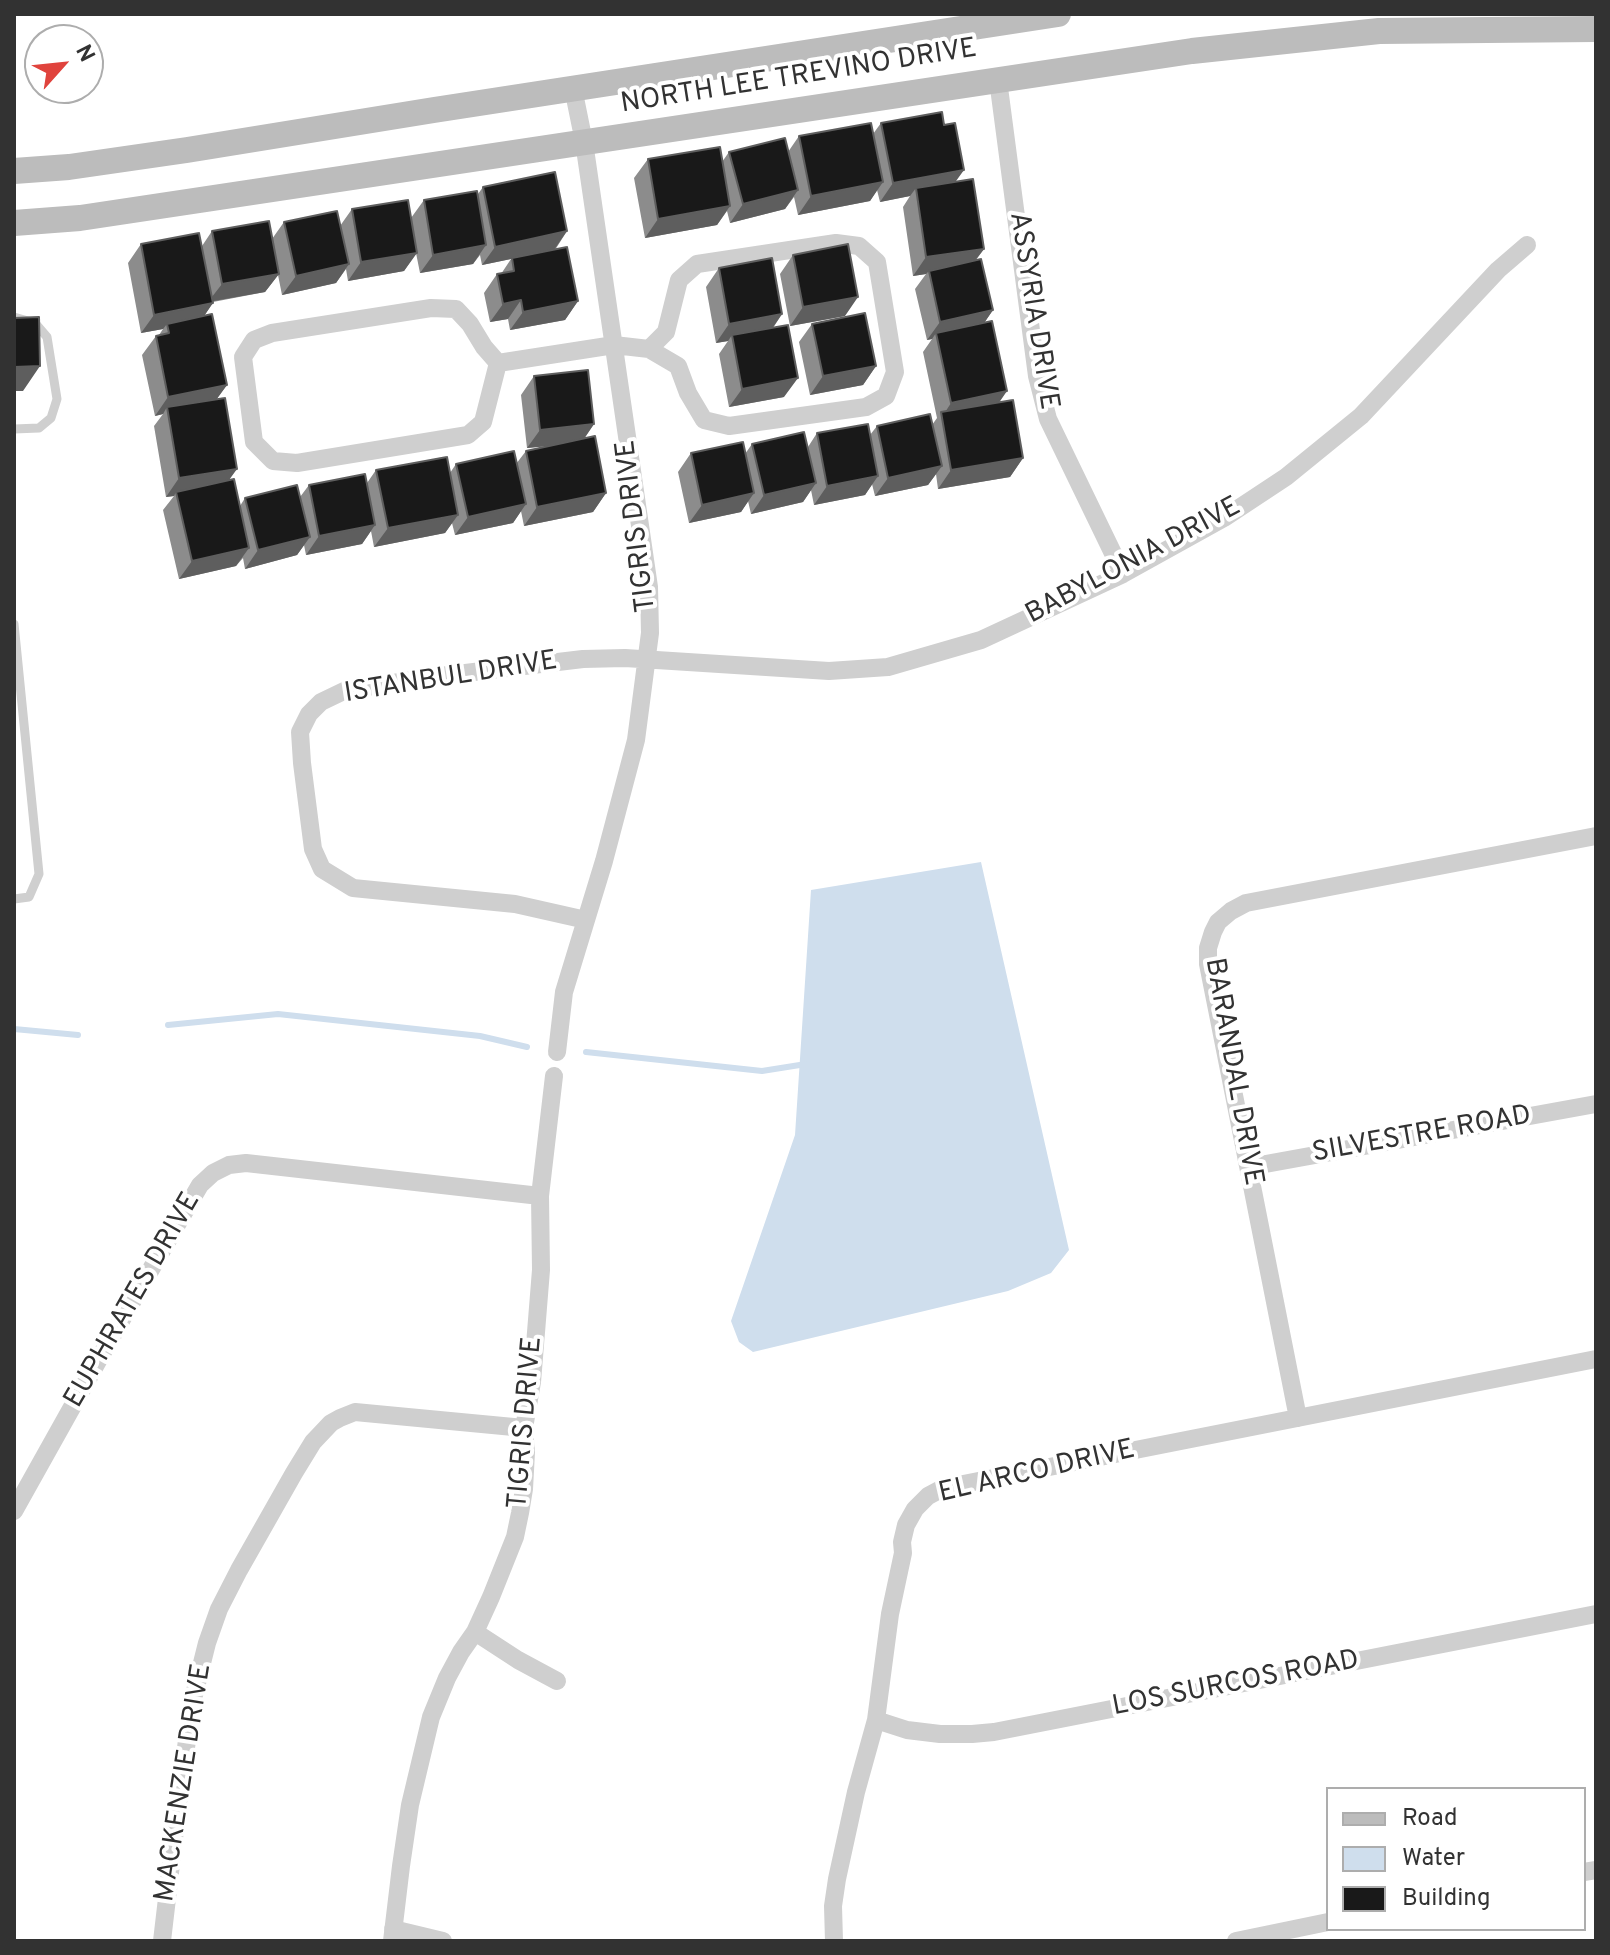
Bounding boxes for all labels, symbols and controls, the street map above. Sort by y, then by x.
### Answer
north arrow [24,24,104,104]
street label: NORTH LEE TREVINO DRIVE [619,33,979,123]
text: N [68,41,100,67]
street label: ASSYRIA DRIVE [1000,210,1064,412]
street label: TIGRIS DRIVE [611,438,665,614]
street label: BABYLONIA DRIVE [1021,491,1247,633]
street label: ISTANBUL DRIVE [342,646,560,712]
street label: BARANDAL DRIVE [1195,956,1269,1188]
street label: SILVESTRE ROAD [1310,1100,1534,1172]
street label: EUPHRATES DRIVE [59,1187,209,1415]
street label: TIGRIS DRIVE [503,1335,551,1511]
street label: EL ARCO DRIVE [936,1434,1138,1512]
street label: LOS SURCOS ROAD [1110,1645,1362,1725]
street label: MACKENZIE DRIVE [150,1661,220,1905]
legend [1326,1787,1586,1931]
text: Road [1402,1804,1458,1834]
text: Water [1402,1844,1465,1874]
text: Building [1402,1884,1491,1914]

